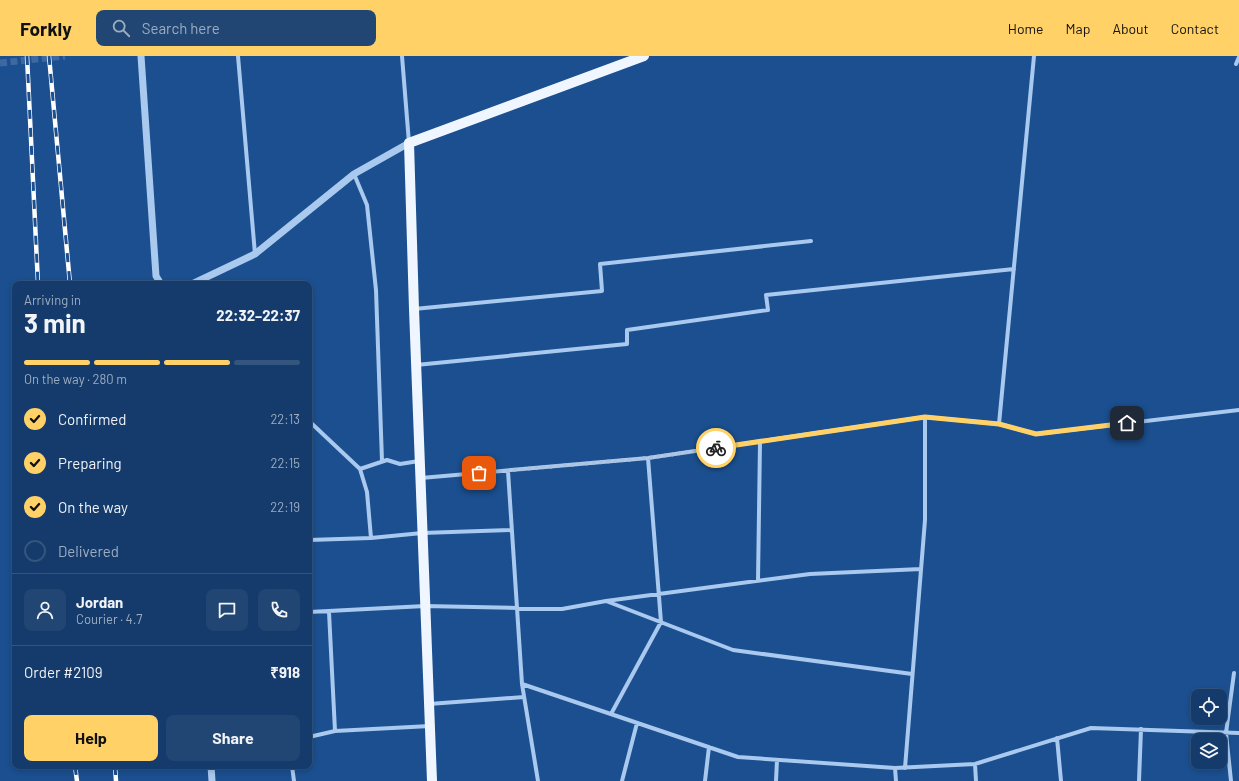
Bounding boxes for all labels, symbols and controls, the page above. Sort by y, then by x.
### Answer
search box [96,10,376,46]
text: Forkly [20,17,72,40]
icon: search [110,17,132,39]
text: Search here [142,19,220,37]
text: Home [1008,20,1044,37]
text: Map [1066,20,1090,37]
text: About [1112,20,1149,37]
text: Contact [1171,20,1219,37]
text: Arriving in [24,292,81,308]
text: 22:32–22:37 [216,306,300,324]
text: 3 min [24,307,86,338]
text: On the way · 280 m [24,371,127,387]
pin [1110,406,1144,440]
icon: check [24,408,46,430]
text: Confirmed [58,410,126,428]
text: 22:13 [270,411,300,427]
icon: home [1116,412,1138,434]
courier [696,428,736,468]
icon: bike [705,437,727,459]
icon: check [24,452,46,474]
text: Preparing [58,454,122,472]
text: 22:15 [270,455,300,471]
pin [462,456,496,490]
icon: bag [468,462,490,484]
icon: check [24,496,46,518]
text: On the way [58,498,128,516]
text: 22:19 [270,499,300,515]
text: Delivered [58,542,119,560]
button: person [24,589,66,631]
button: chat [206,589,248,631]
button: phone [258,589,300,631]
text: Jordan [76,593,123,611]
text: Courier · 4.7 [76,611,143,627]
text: Order #2109 [24,663,103,681]
text: ₹918 [270,663,300,681]
map controls [1191,689,1227,769]
button: locate [1191,689,1227,725]
button: Help [24,715,158,761]
button: Share [166,715,300,761]
button: layers [1191,733,1227,769]

